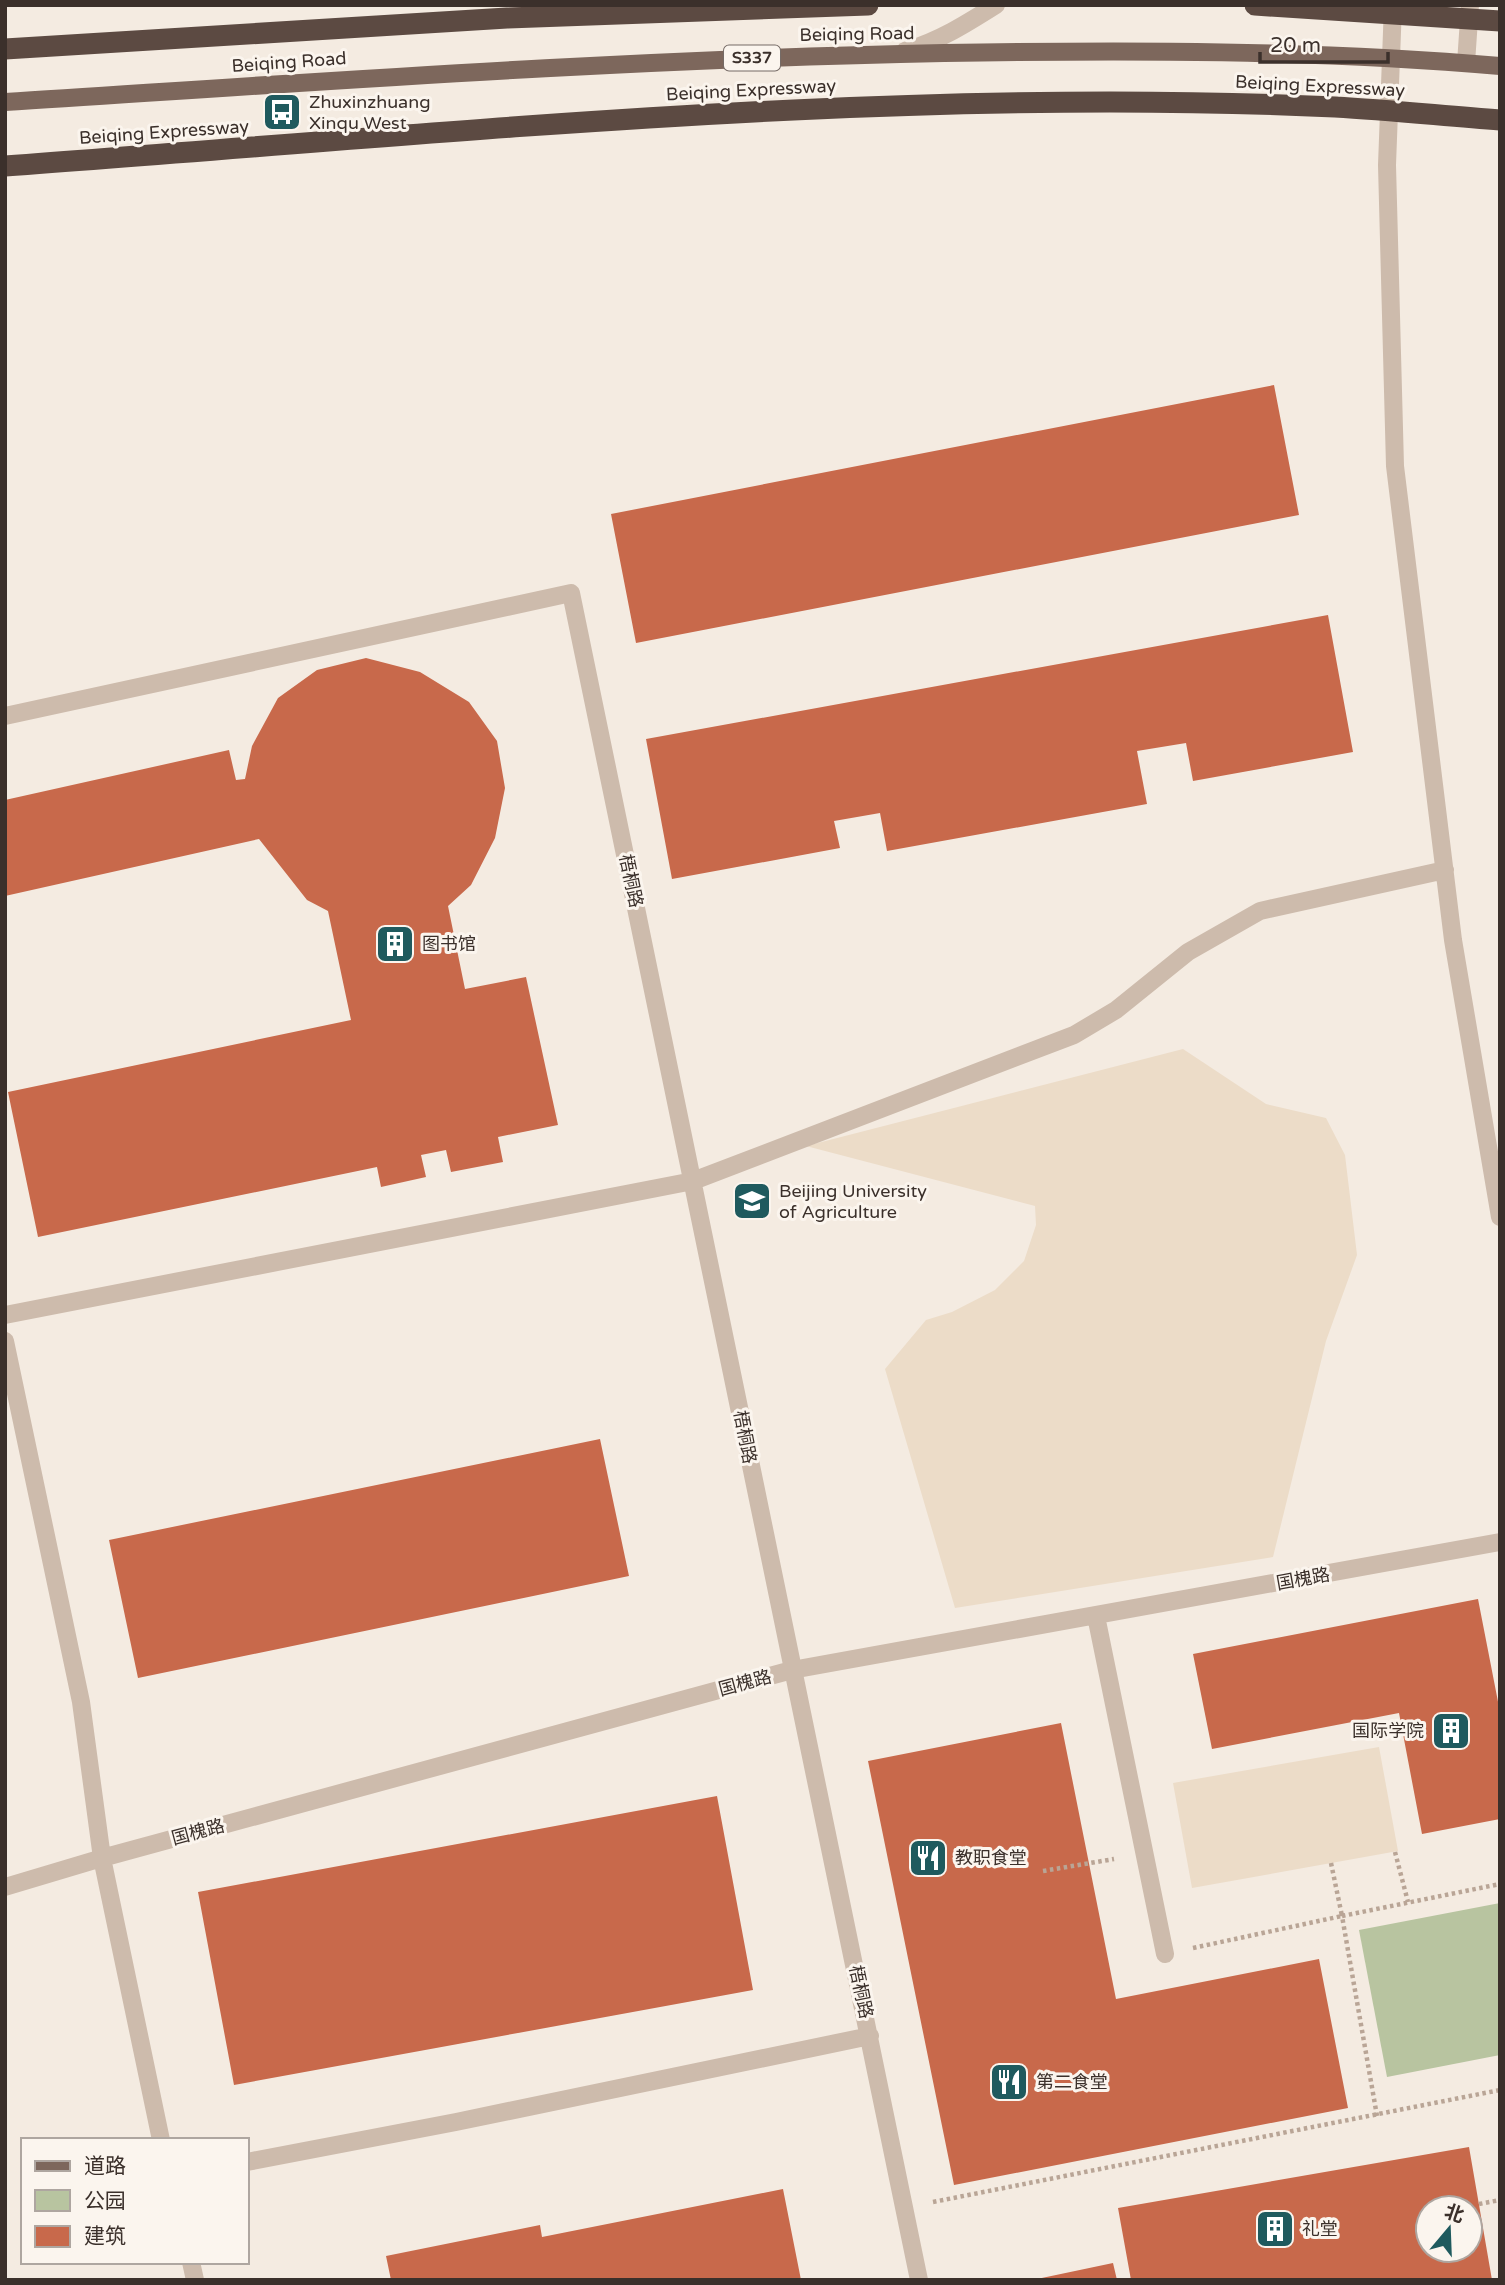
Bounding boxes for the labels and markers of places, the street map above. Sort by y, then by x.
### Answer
bus stop icon: Zhuxinzhuang Xinqu West [261,91,303,133]
place label: Zhuxinzhuang Xinqu West [309,91,431,134]
building icon: 图书馆 [374,923,416,965]
place label: 图书馆 [422,933,476,955]
school or university icon: Beijing University of Agriculture [731,1180,773,1222]
place label: Beijing University of Agriculture [779,1180,927,1223]
building icon: 国际学院 [1430,1710,1472,1752]
place label: 国际学院 [1352,1720,1424,1742]
restaurant icon: 教职食堂 [907,1837,949,1879]
place label: 教职食堂 [955,1847,1027,1869]
restaurant icon: 第二食堂 [988,2061,1030,2103]
place label: 第二食堂 [1036,2071,1108,2093]
building icon: 礼堂 [1254,2208,1296,2250]
place label: 礼堂 [1302,2218,1338,2240]

